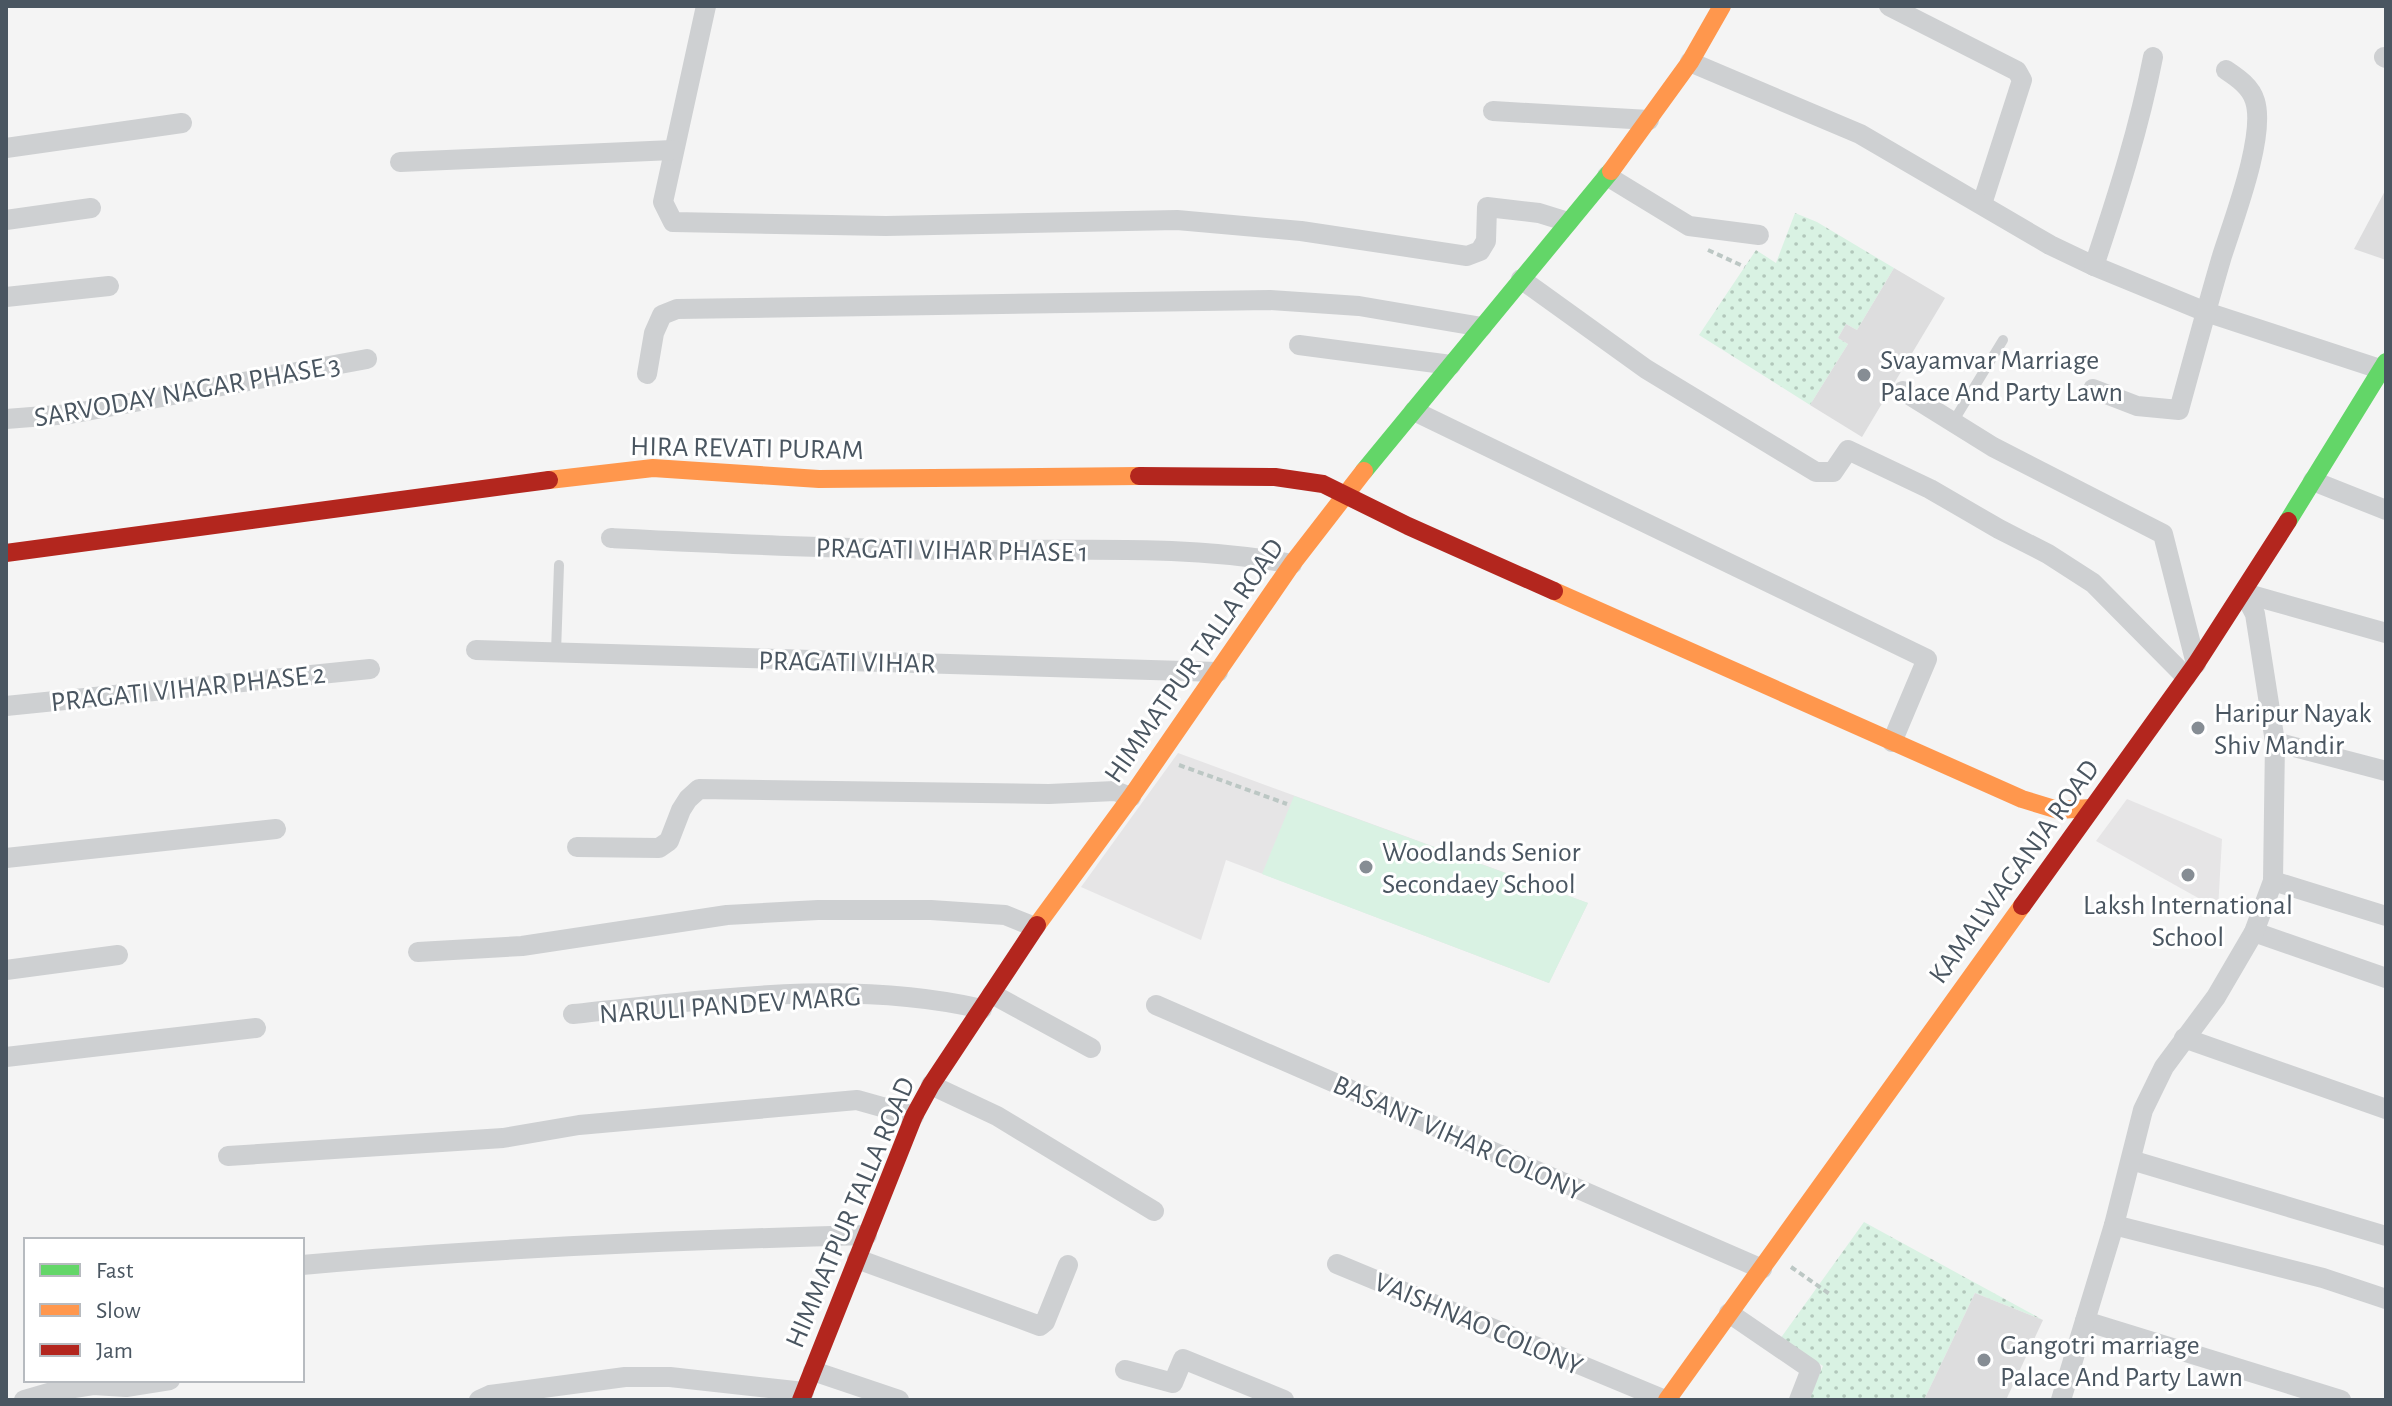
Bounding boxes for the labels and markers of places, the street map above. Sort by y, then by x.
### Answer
place label: Svayamvar Marriage Palace And Party Lawn [1880,347,2123,407]
marker: Svayamvar Marriage Palace And Party Lawn [1855,366,1873,384]
place label: Haripur Nayak Shiv Mandir [2214,700,2372,760]
marker: Haripur Nayak Shiv Mandir [2189,719,2207,737]
place label: Woodlands Senior Secondaey School [1382,839,1581,899]
marker: Woodlands Senior Secondaey School [1357,858,1375,876]
marker: Laksh International School [2179,866,2197,884]
place label: Laksh International School [2083,892,2293,952]
place label: Gangotri marriage Palace And Party Lawn [2000,1332,2243,1392]
marker: Gangotri marriage Palace And Party Lawn [1975,1351,1993,1369]

